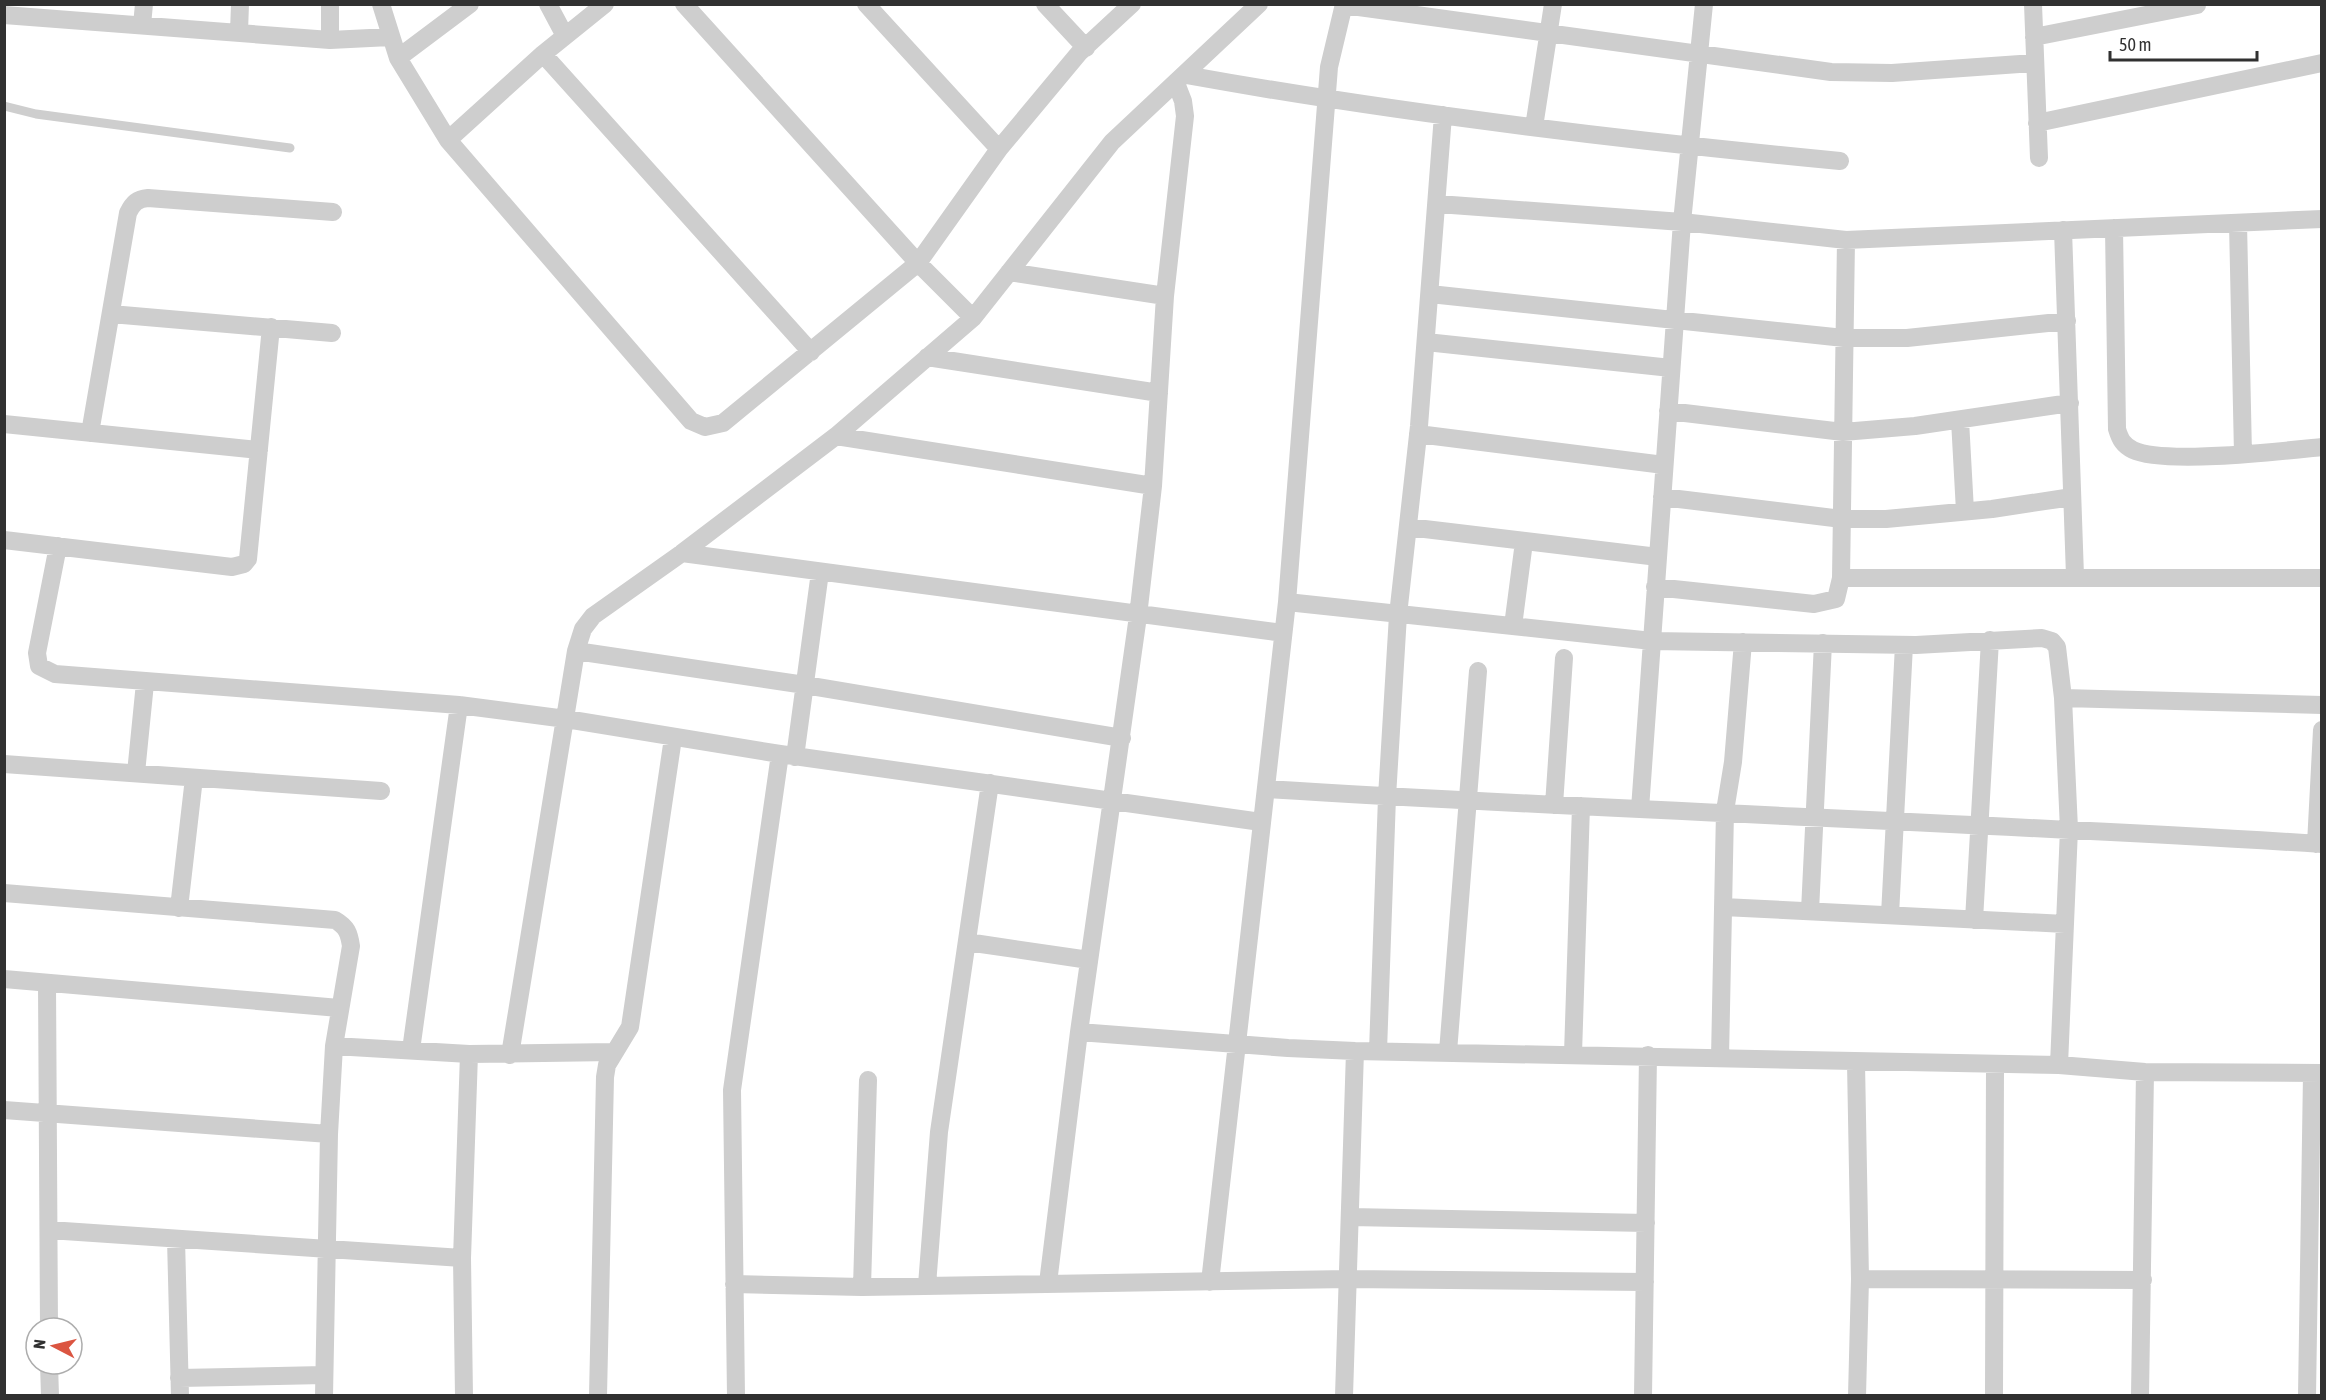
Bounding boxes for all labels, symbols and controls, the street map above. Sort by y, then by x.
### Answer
scale bar [2110,24,2257,62]
text: 50 m [2119,34,2151,55]
north arrow [24,1316,84,1376]
text: N [30,1338,49,1350]

